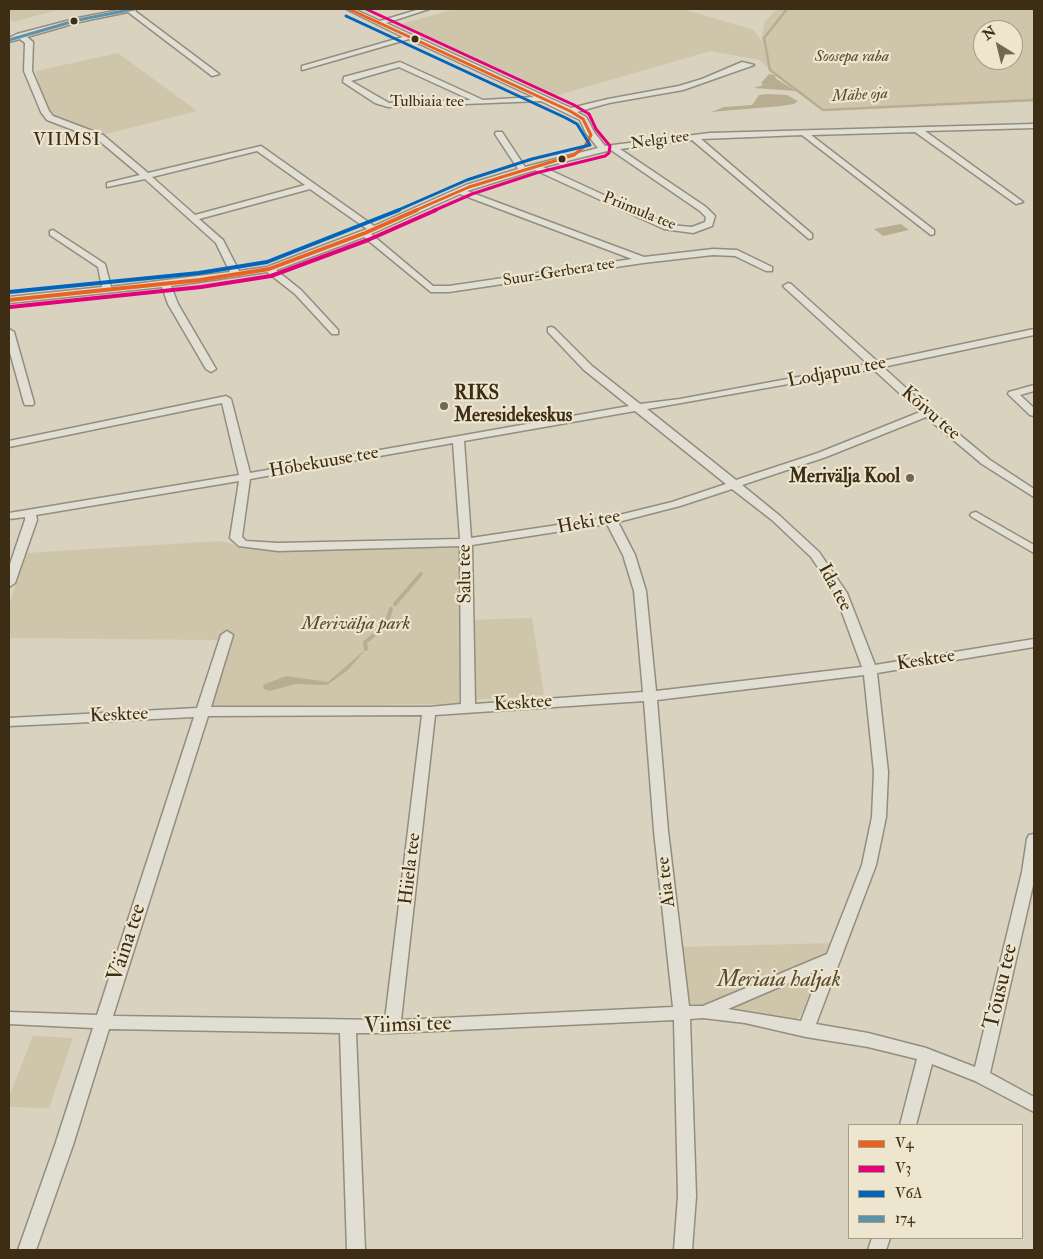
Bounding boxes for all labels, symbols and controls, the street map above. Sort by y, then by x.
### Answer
unlabelled marker [69,16,79,26]
north arrow [973,20,1023,70]
text: N [979,23,1000,44]
unlabelled marker [410,34,420,44]
park label: Soosepa raba [815,48,889,68]
water label: Mähe oja [832,85,888,107]
street label: Tulbiaia tee [390,93,464,113]
street label: Nelgi tee [630,127,690,155]
district label: VIIMSI [32,130,102,152]
unlabelled marker [557,154,567,164]
street label: Priimula tee [600,189,678,235]
street label: Suur-Gerbera tee [502,255,616,291]
street label: Lodjapuu tee [786,352,888,394]
street label: Kõivu tee [896,382,964,446]
place label: RIKS Meresidekeskus [454,384,572,428]
marker: RIKS Meresidekeskus [438,400,450,412]
street label: Hõbekuuse tee [267,442,381,484]
place label: Merivälja Kool [789,467,900,489]
marker: Merivälja Kool [904,472,916,484]
street label: Heki tee [556,506,622,540]
street label: Salu tee [454,544,478,604]
street label: Ida tee [812,560,856,616]
park label: Merivälja park [302,614,410,636]
street label: Kesktee [895,645,957,677]
street label: Kesktee [493,691,553,717]
street label: Kesktee [89,703,149,729]
street label: Hiiela tee [395,832,427,906]
street label: Aia tee [653,855,681,909]
street label: Väina tee [103,901,153,985]
street label: Tõusu tee [979,942,1025,1032]
park label: Meriaia haljak [717,968,841,994]
street label: Viimsi tee [364,1011,452,1041]
legend [848,1124,1023,1239]
text: V4 [895,1134,914,1153]
text: V3 [895,1159,911,1178]
text: V6A [895,1184,923,1203]
text: 174 [895,1209,915,1228]

